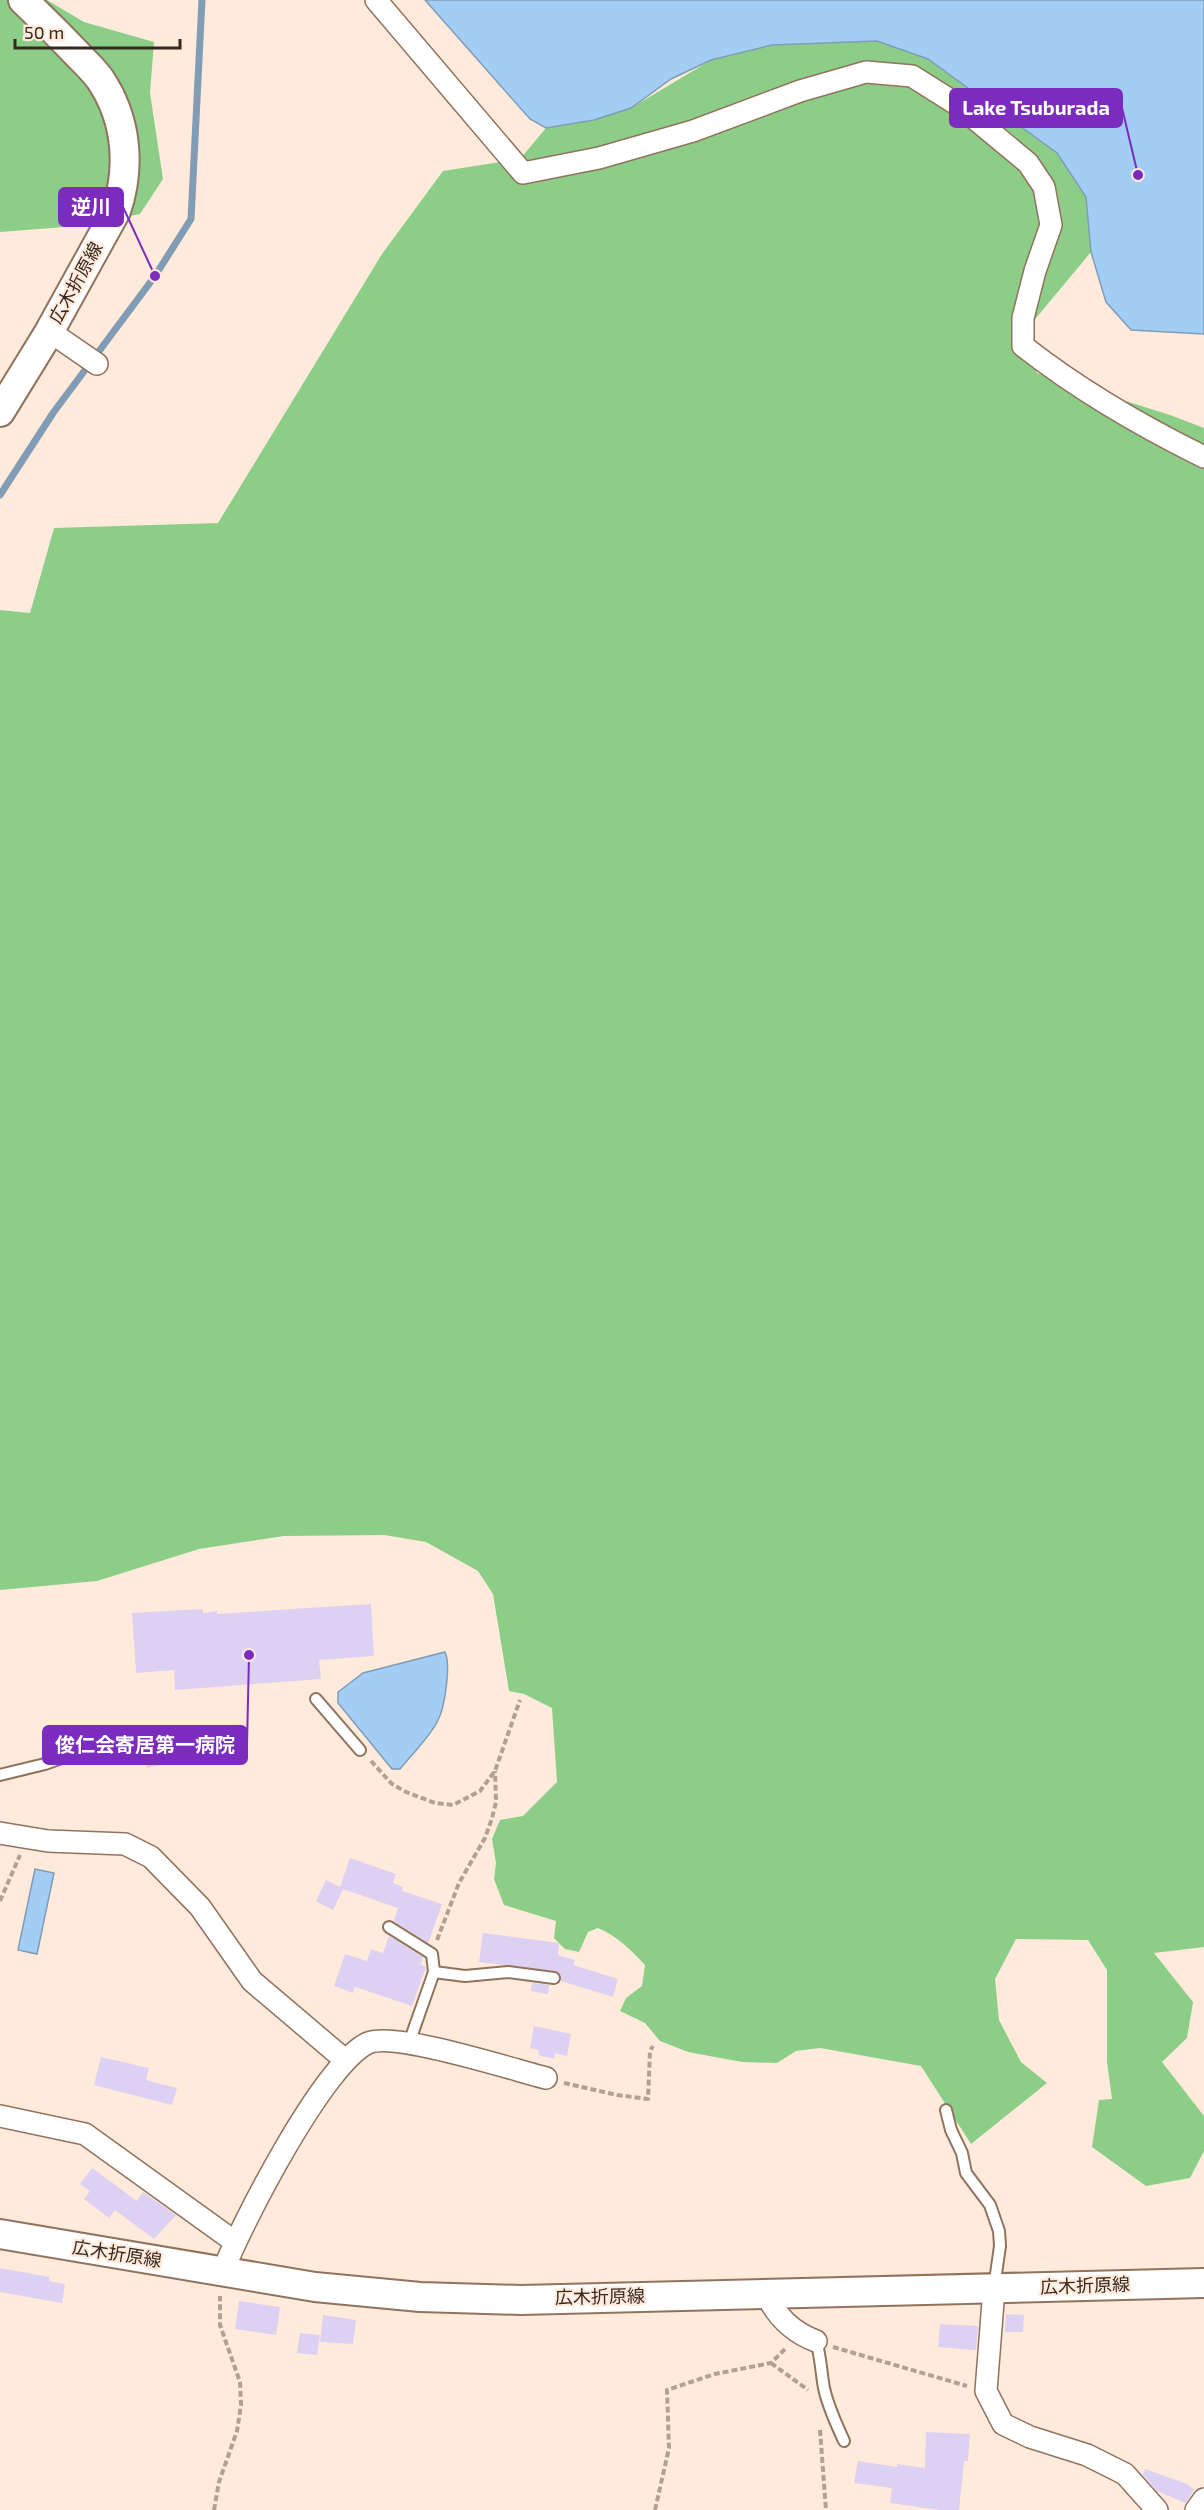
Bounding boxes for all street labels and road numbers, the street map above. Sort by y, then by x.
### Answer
street label: 広木折原線 [44,238,107,327]
street label: 広木折原線 [71,2235,163,2271]
street label: 広木折原線 [1040,2272,1130,2298]
street label: 広木折原線 [555,2284,645,2308]

